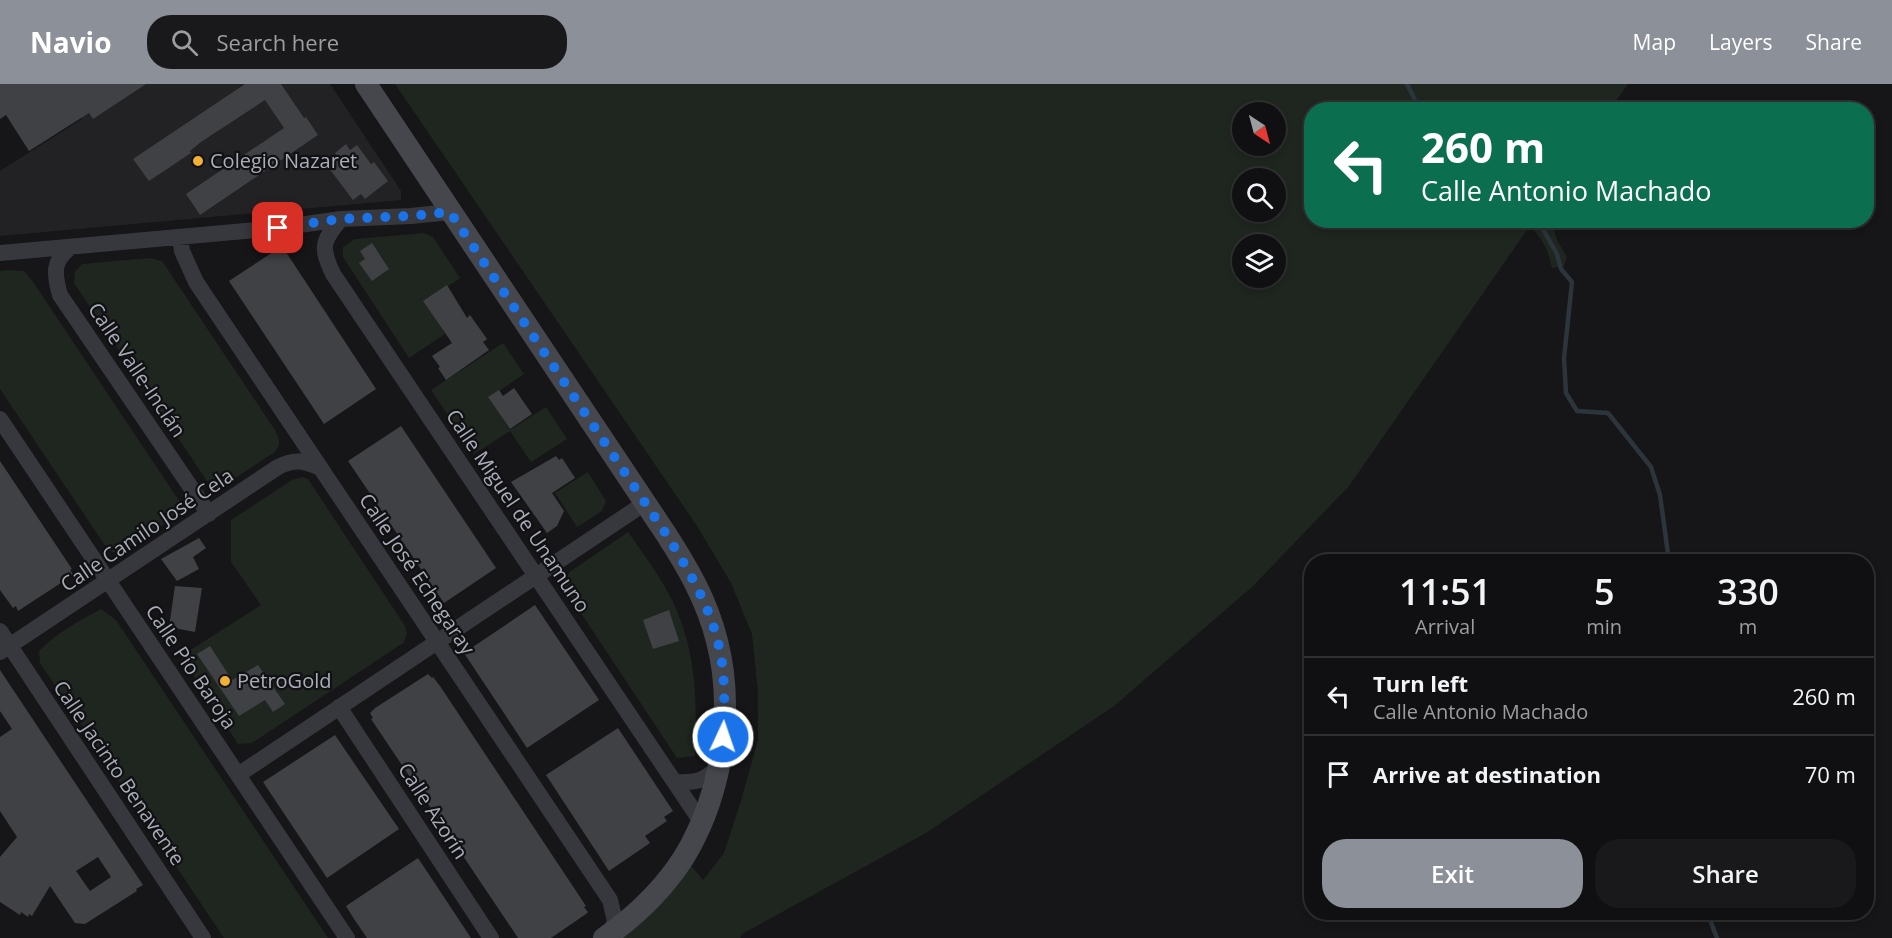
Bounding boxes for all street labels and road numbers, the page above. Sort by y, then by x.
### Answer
street label: Calle Valle-Inclán [82,297,192,442]
street label: Calle Miguel de Unamuno [440,404,597,618]
street label: Calle Camilo José Cela [55,462,238,598]
street label: Calle José Echegaray [353,488,482,660]
street label: Calle Pío Baroja [140,599,243,734]
street label: Calle Jacinto Benavente [47,675,191,870]
street label: Calle Azorín [392,757,475,864]

